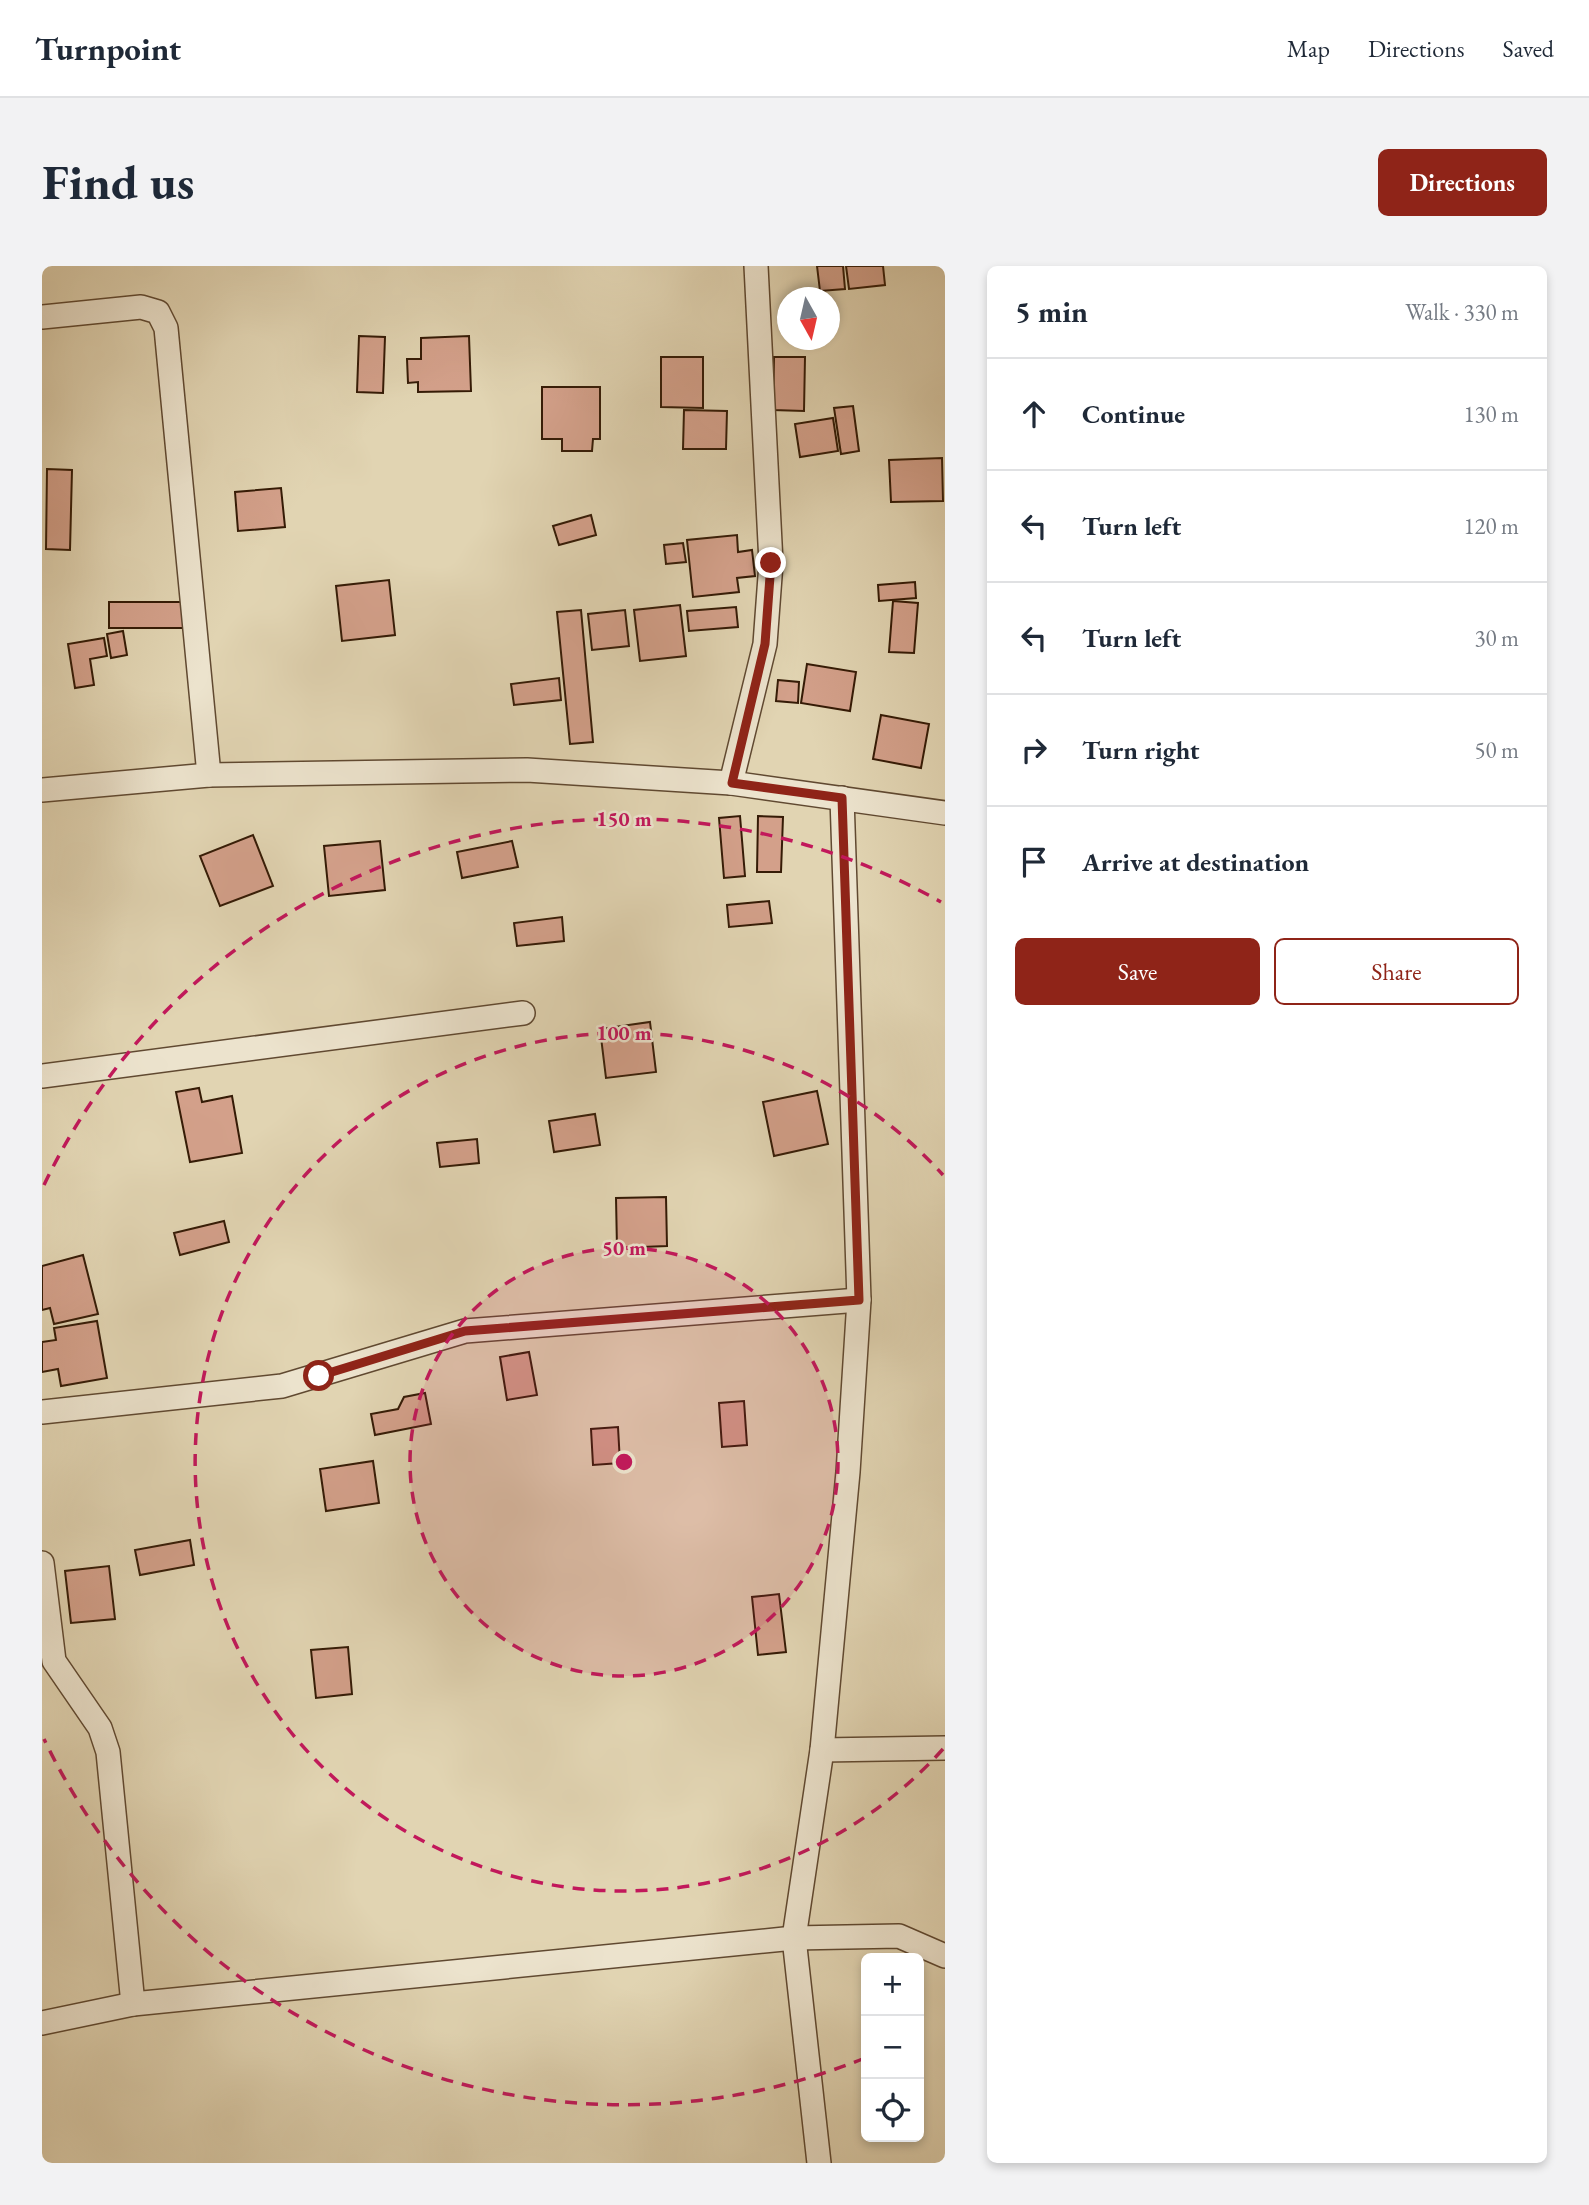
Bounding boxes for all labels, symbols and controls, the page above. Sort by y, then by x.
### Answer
text: Turnpoint [35,27,181,70]
text: Map [1287,33,1330,64]
text: Directions [1368,33,1465,64]
text: Saved [1503,33,1554,64]
button: Directions [1378,149,1547,216]
text: Find us [42,150,194,214]
north arrow [777,287,840,350]
text: 5 min [1015,292,1088,331]
text: Walk · 330 m [1405,297,1519,327]
icon: ahead [1015,395,1053,433]
text: Continue [1082,397,1185,431]
text: 130 m [1463,399,1519,429]
icon: left [1015,507,1053,545]
text: Turn left [1082,509,1181,543]
text: 120 m [1463,511,1519,541]
route end [755,547,786,578]
icon: left [1015,619,1053,657]
text: Turn left [1082,621,1181,655]
text: 30 m [1474,623,1519,653]
icon: right [1015,731,1053,769]
text: Turn right [1082,733,1200,767]
text: 50 m [1474,735,1519,765]
text: 150 m [596,805,652,832]
icon: arrive [1015,843,1053,881]
text: Arrive at destination [1082,845,1309,879]
button: Save [1015,938,1260,1005]
button: Share [1274,938,1519,1005]
text: 100 m [596,1019,652,1046]
text: 50 m [602,1234,646,1261]
route start [303,1360,334,1391]
centre of rings [612,1450,636,1474]
map controls [861,1953,924,2142]
button: + [861,1953,924,2016]
button: − [861,2016,924,2079]
button: locate [861,2079,924,2142]

